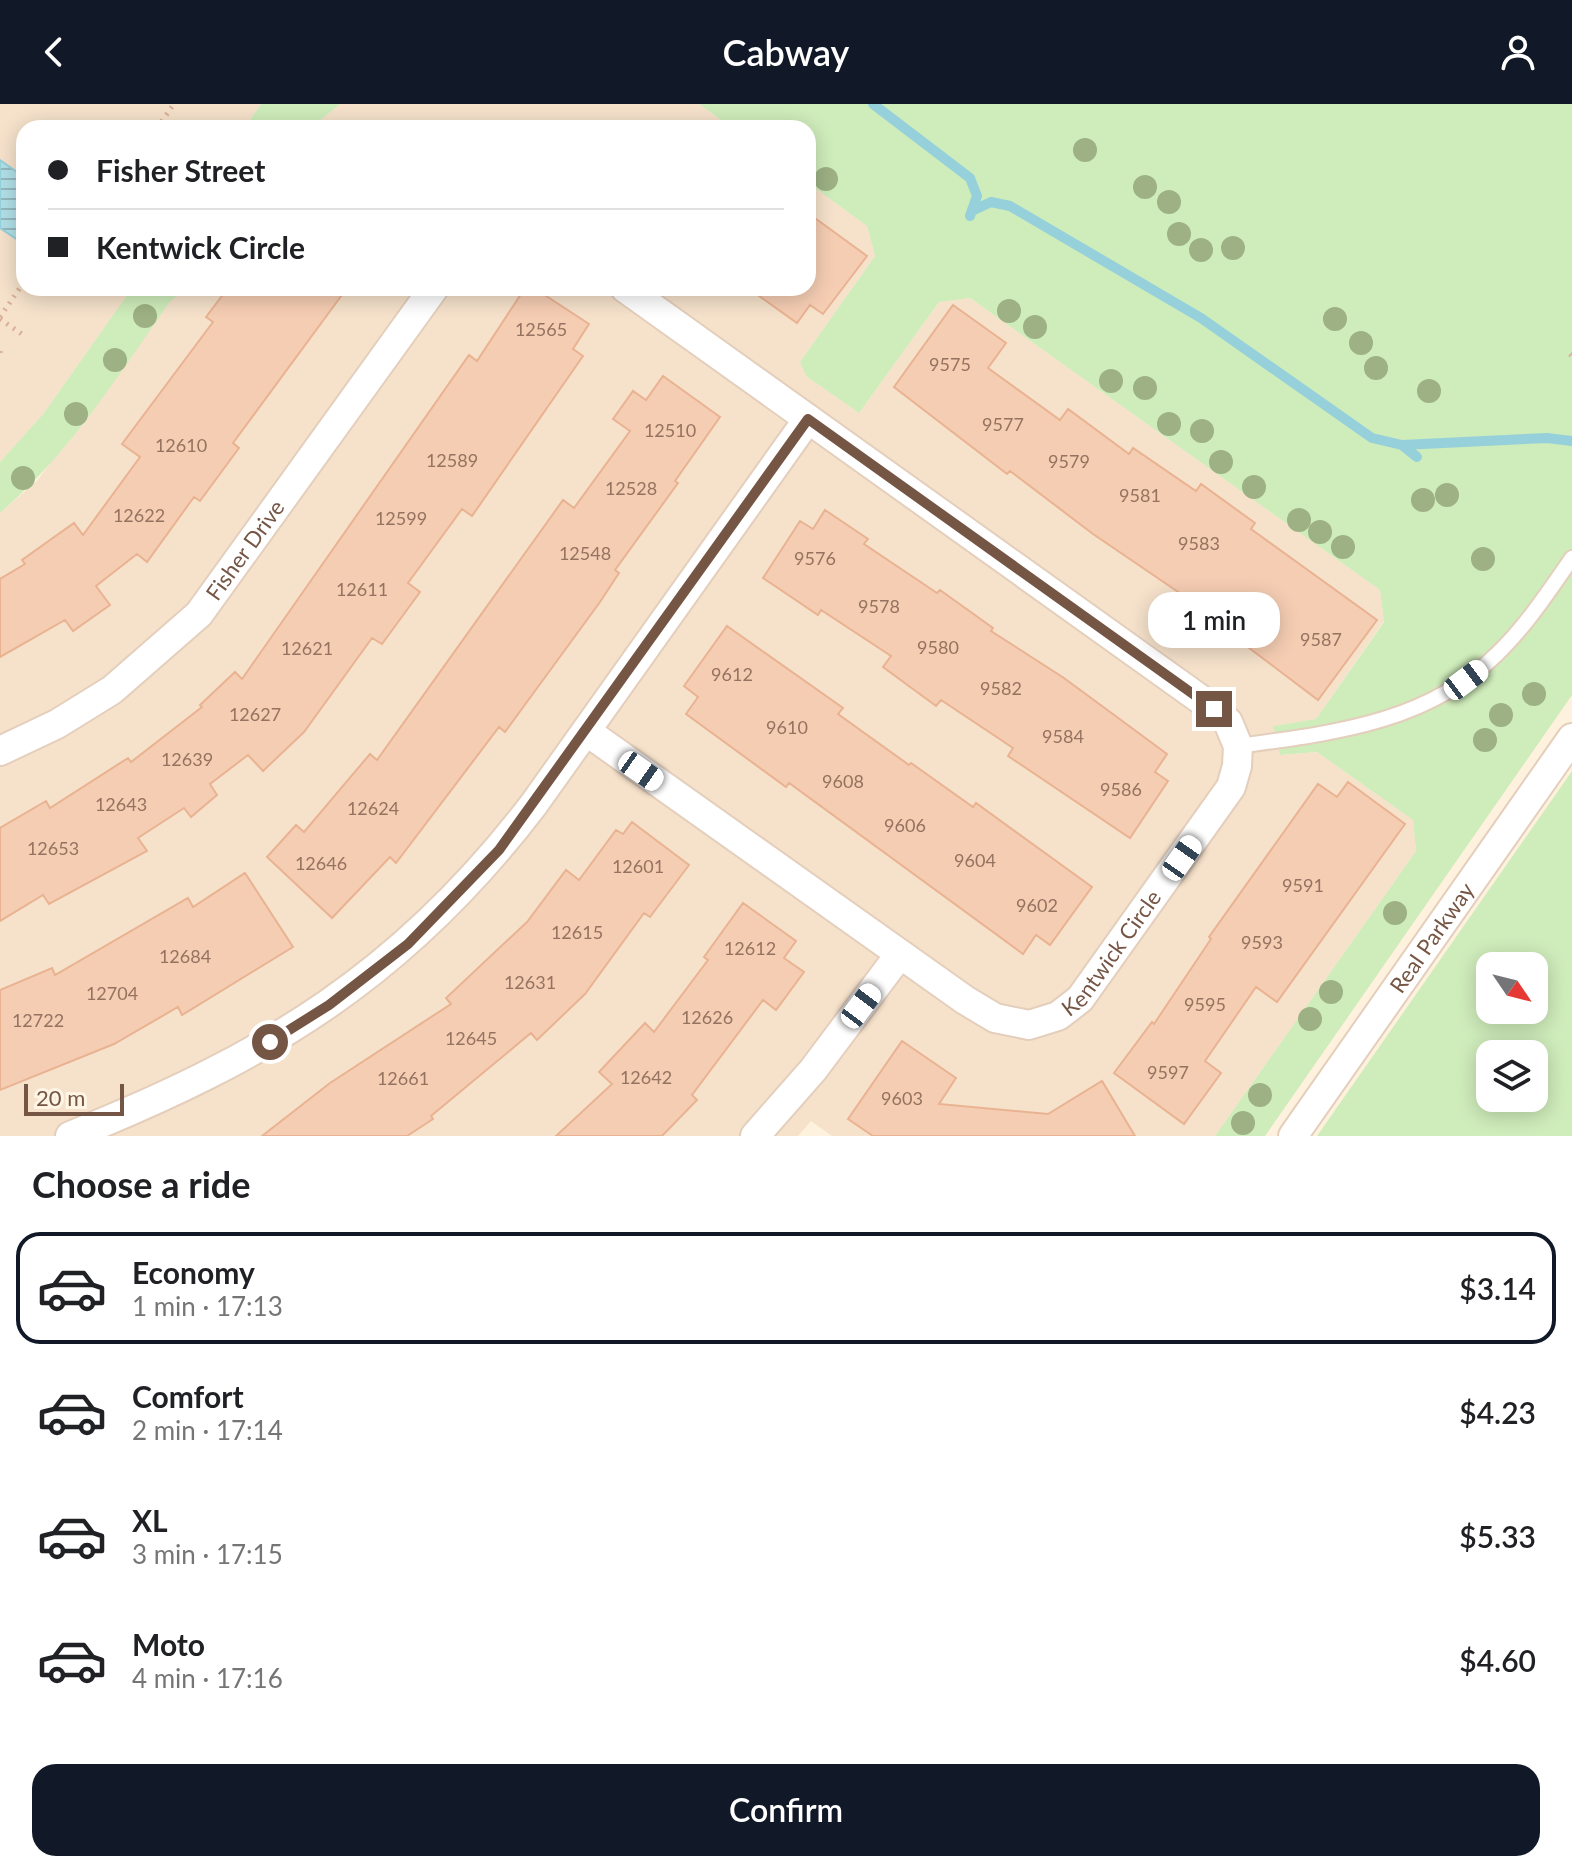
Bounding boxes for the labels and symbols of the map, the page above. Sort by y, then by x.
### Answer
house number: 12565 [515,318,567,340]
house number: 9575 [929,353,971,375]
house number: 9577 [982,413,1024,435]
house number: 12510 [644,419,696,441]
house number: 12610 [155,434,207,456]
house number: 12589 [426,449,478,471]
house number: 9579 [1048,450,1090,472]
house number: 12528 [605,477,657,499]
house number: 9581 [1119,484,1161,506]
street label: Fisher Drive [200,495,290,605]
house number: 12622 [113,504,165,526]
house number: 12599 [375,507,427,529]
house number: 9583 [1178,532,1220,554]
house number: 12548 [559,542,611,564]
house number: 9576 [794,547,836,569]
house number: 12611 [336,578,388,600]
callout: 1 min [1148,593,1280,649]
house number: 9578 [858,595,900,617]
house number: 9587 [1300,628,1342,650]
house number: 9580 [917,636,959,658]
house number: 12621 [281,637,333,659]
car [1440,656,1492,704]
house number: 9612 [711,663,753,685]
house number: 9582 [980,677,1022,699]
route end [1196,691,1232,727]
house number: 12627 [229,703,281,725]
house number: 9610 [766,716,808,738]
house number: 9584 [1042,725,1084,747]
car [614,747,668,795]
house number: 12639 [161,748,213,770]
house number: 9608 [822,770,864,792]
house number: 9586 [1100,778,1142,800]
house number: 12643 [95,793,147,815]
house number: 12624 [347,797,399,819]
house number: 9606 [884,814,926,836]
car [1158,831,1206,885]
house number: 12653 [27,837,79,859]
house number: 9604 [954,849,996,871]
house number: 12646 [295,852,347,874]
house number: 12601 [612,855,664,877]
house number: 9591 [1282,874,1324,896]
street label: Real Parkway [1384,877,1480,998]
street label: Kentwick Circle [1056,885,1166,1021]
house number: 9602 [1016,894,1058,916]
house number: 12615 [551,921,603,943]
house number: 9593 [1241,931,1283,953]
house number: 12612 [724,937,776,959]
house number: 12684 [159,945,211,967]
north arrow [1476,952,1548,1024]
house number: 12631 [504,971,556,993]
car [837,980,885,1032]
house number: 12704 [86,982,138,1004]
house number: 9595 [1184,993,1226,1015]
house number: 12626 [681,1006,733,1028]
house number: 12722 [12,1009,64,1031]
route start [252,1024,288,1060]
house number: 12645 [445,1027,497,1049]
house number: 9597 [1147,1061,1189,1083]
house number: 12642 [620,1066,672,1088]
house number: 12661 [377,1067,429,1089]
scale bar [24,1080,124,1116]
house number: 9603 [881,1087,923,1109]

